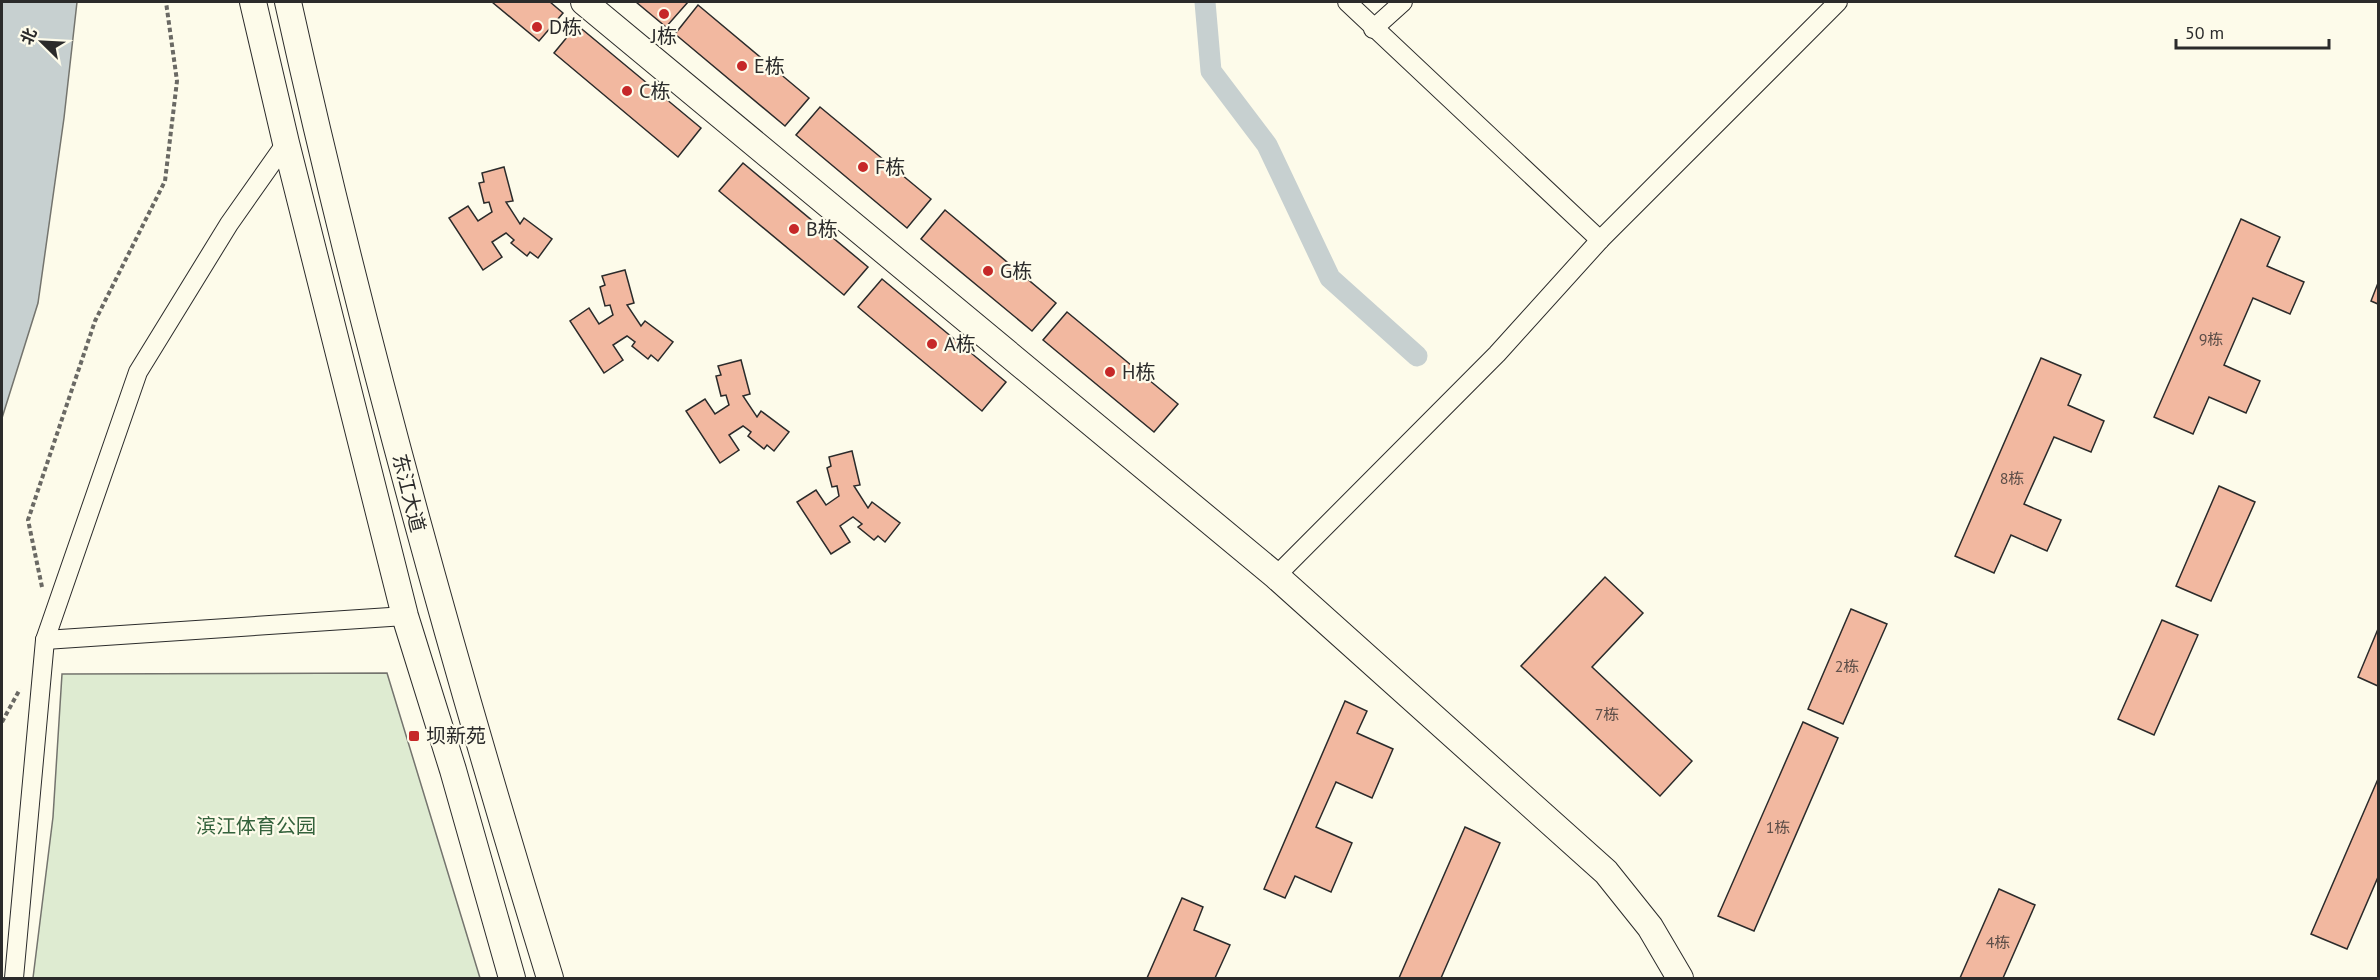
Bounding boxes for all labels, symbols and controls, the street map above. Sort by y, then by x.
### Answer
marker: J栋 [657,7,671,21]
north arrow [12,12,72,72]
scale bar [2176,12,2329,50]
place label: D栋 [549,14,582,40]
marker: D栋 [530,20,544,34]
text: 50 m [2185,21,2224,44]
place label: J栋 [650,23,677,49]
text: 北 [16,25,41,47]
place label: E栋 [754,53,785,79]
marker: E栋 [735,59,749,73]
place label: C栋 [639,78,670,104]
marker: C栋 [620,84,634,98]
place label: F栋 [875,154,905,180]
marker: F栋 [856,160,870,174]
place label: B栋 [806,216,838,242]
marker: B栋 [787,222,801,236]
place label: G栋 [1000,258,1032,284]
marker: G栋 [981,264,995,278]
house number: 9栋 [2199,329,2223,349]
place label: A栋 [944,331,976,357]
marker: A栋 [925,337,939,351]
place label: H栋 [1122,359,1155,385]
marker: H栋 [1103,365,1117,379]
street label: 东江大道 [387,451,431,535]
house number: 8栋 [2000,468,2024,488]
house number: 2栋 [1835,656,1859,676]
house number: 7栋 [1595,704,1619,724]
place label: 坝新苑 [426,723,486,749]
marker: 坝新苑 [407,729,421,743]
park label: 滨江体育公园 [196,813,316,839]
house number: 1栋 [1766,817,1790,837]
house number: 4栋 [1986,932,2010,952]

